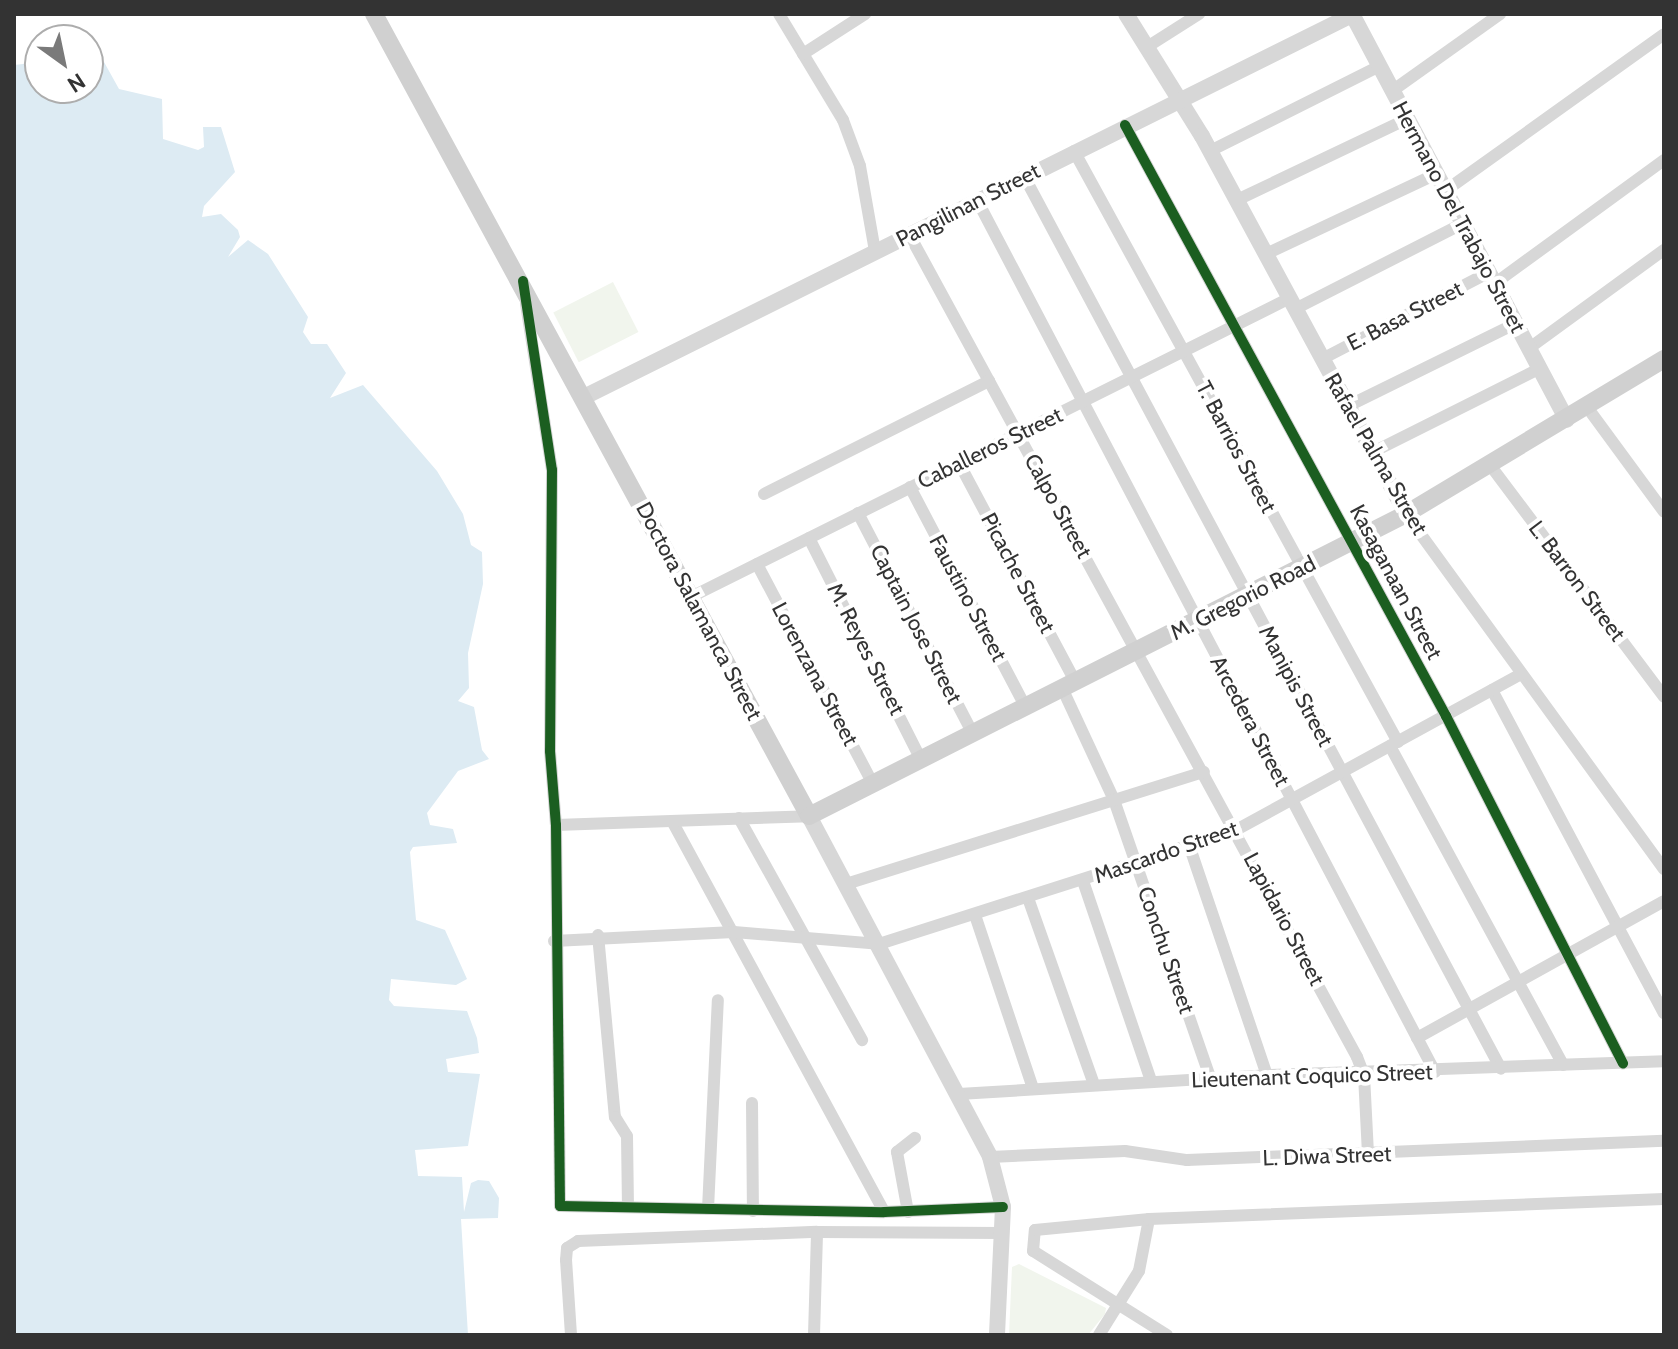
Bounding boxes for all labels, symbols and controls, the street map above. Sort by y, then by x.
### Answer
north arrow [24,24,104,104]
text: N [62,67,90,98]
street label: Hermano Del Trabajo Street [1387,97,1531,337]
street label: Pangilinan Street [892,157,1044,253]
street label: E. Basa Street [1343,276,1467,356]
street label: Rafael Palma Street [1319,369,1433,539]
street label: T. Barrios Street [1190,377,1282,517]
street label: Caballeros Street [913,402,1067,494]
street label: Calpo Street [1019,449,1097,563]
street label: Doctora Salamanca Street [630,498,768,724]
street label: Kasaganaan Street [1344,500,1448,664]
street label: Picache Street [975,508,1061,638]
street label: L. Barron Street [1523,516,1631,646]
street label: Faustino Street [924,530,1012,666]
street label: Captain Jose Street [864,540,968,708]
street label: M. Gregorio Road [1166,550,1320,646]
street label: M. Reyes Street [822,579,910,719]
street label: Lorenzana Street [766,598,864,750]
street label: Manipis Street [1253,621,1339,751]
street label: Arcedera Street [1205,651,1295,791]
street label: Mascardo Street [1091,815,1241,889]
street label: Lapidario Street [1238,848,1330,990]
street label: Conchu Street [1132,883,1200,1017]
street label: Lieutenant Coquico Street [1191,1059,1433,1093]
street label: L. Diwa Street [1262,1141,1392,1171]

